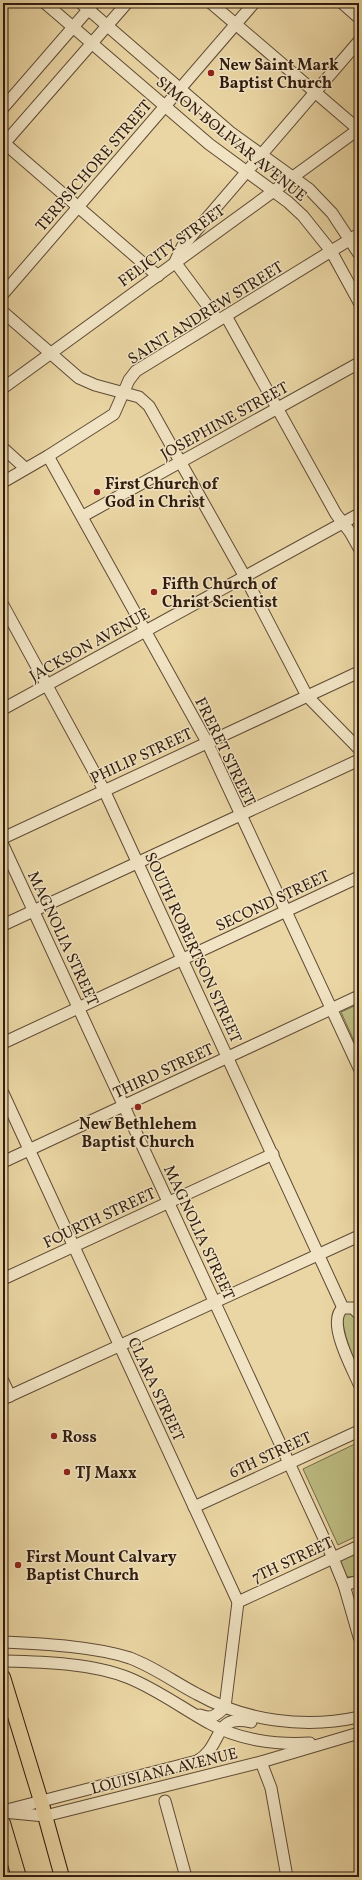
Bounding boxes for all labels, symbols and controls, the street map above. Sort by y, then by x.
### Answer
place label: New Saint Mark Baptist Church [219,55,339,95]
marker: New Saint Mark Baptist Church [206,68,216,78]
street label: SIMON BOLIVAR AVENUE [151,72,311,207]
street label: TERPSICHORE STREET [31,96,158,237]
street label: FELICITY STREET [114,200,230,293]
street label: SAINT ANDREW STREET [124,257,288,371]
street label: JOSEPHINE STREET [157,377,293,466]
place label: First Church of God in Christ [105,474,219,514]
marker: First Church of God in Christ [92,487,102,497]
place label: Fifth Church of Christ Scientist [162,574,278,614]
marker: Fifth Church of Christ Scientist [149,587,159,597]
street label: JACKSON AVENUE [26,603,154,688]
street label: FRERET STREET [188,694,260,810]
street label: PHILIP STREET [87,723,197,790]
street label: SOUTH ROBERTSON STREET [138,849,246,1047]
street label: SECOND STREET [212,866,333,938]
street label: MAGNOLIA STREET [21,868,103,1010]
street label: THIRD STREET [110,1039,218,1105]
marker: New Bethlehem Baptist Church [133,1102,143,1112]
place label: New Bethlehem Baptist Church [79,1114,197,1154]
street label: MAGNOLIA STREET [157,1162,239,1304]
street label: FOURTH STREET [40,1183,160,1255]
street label: CLARA STREET [121,1334,189,1445]
place label: Ross [62,1427,97,1449]
street label: 6TH STREET [226,1427,316,1485]
marker: Ross [49,1431,59,1441]
place label: TJ Maxx [75,1463,137,1485]
marker: TJ Maxx [62,1467,72,1477]
street label: 7TH STREET [248,1532,337,1589]
place label: First Mount Calvary Baptist Church [26,1547,177,1587]
marker: First Mount Calvary Baptist Church [13,1560,23,1570]
street label: LOUISIANA AVENUE [89,1743,240,1801]

